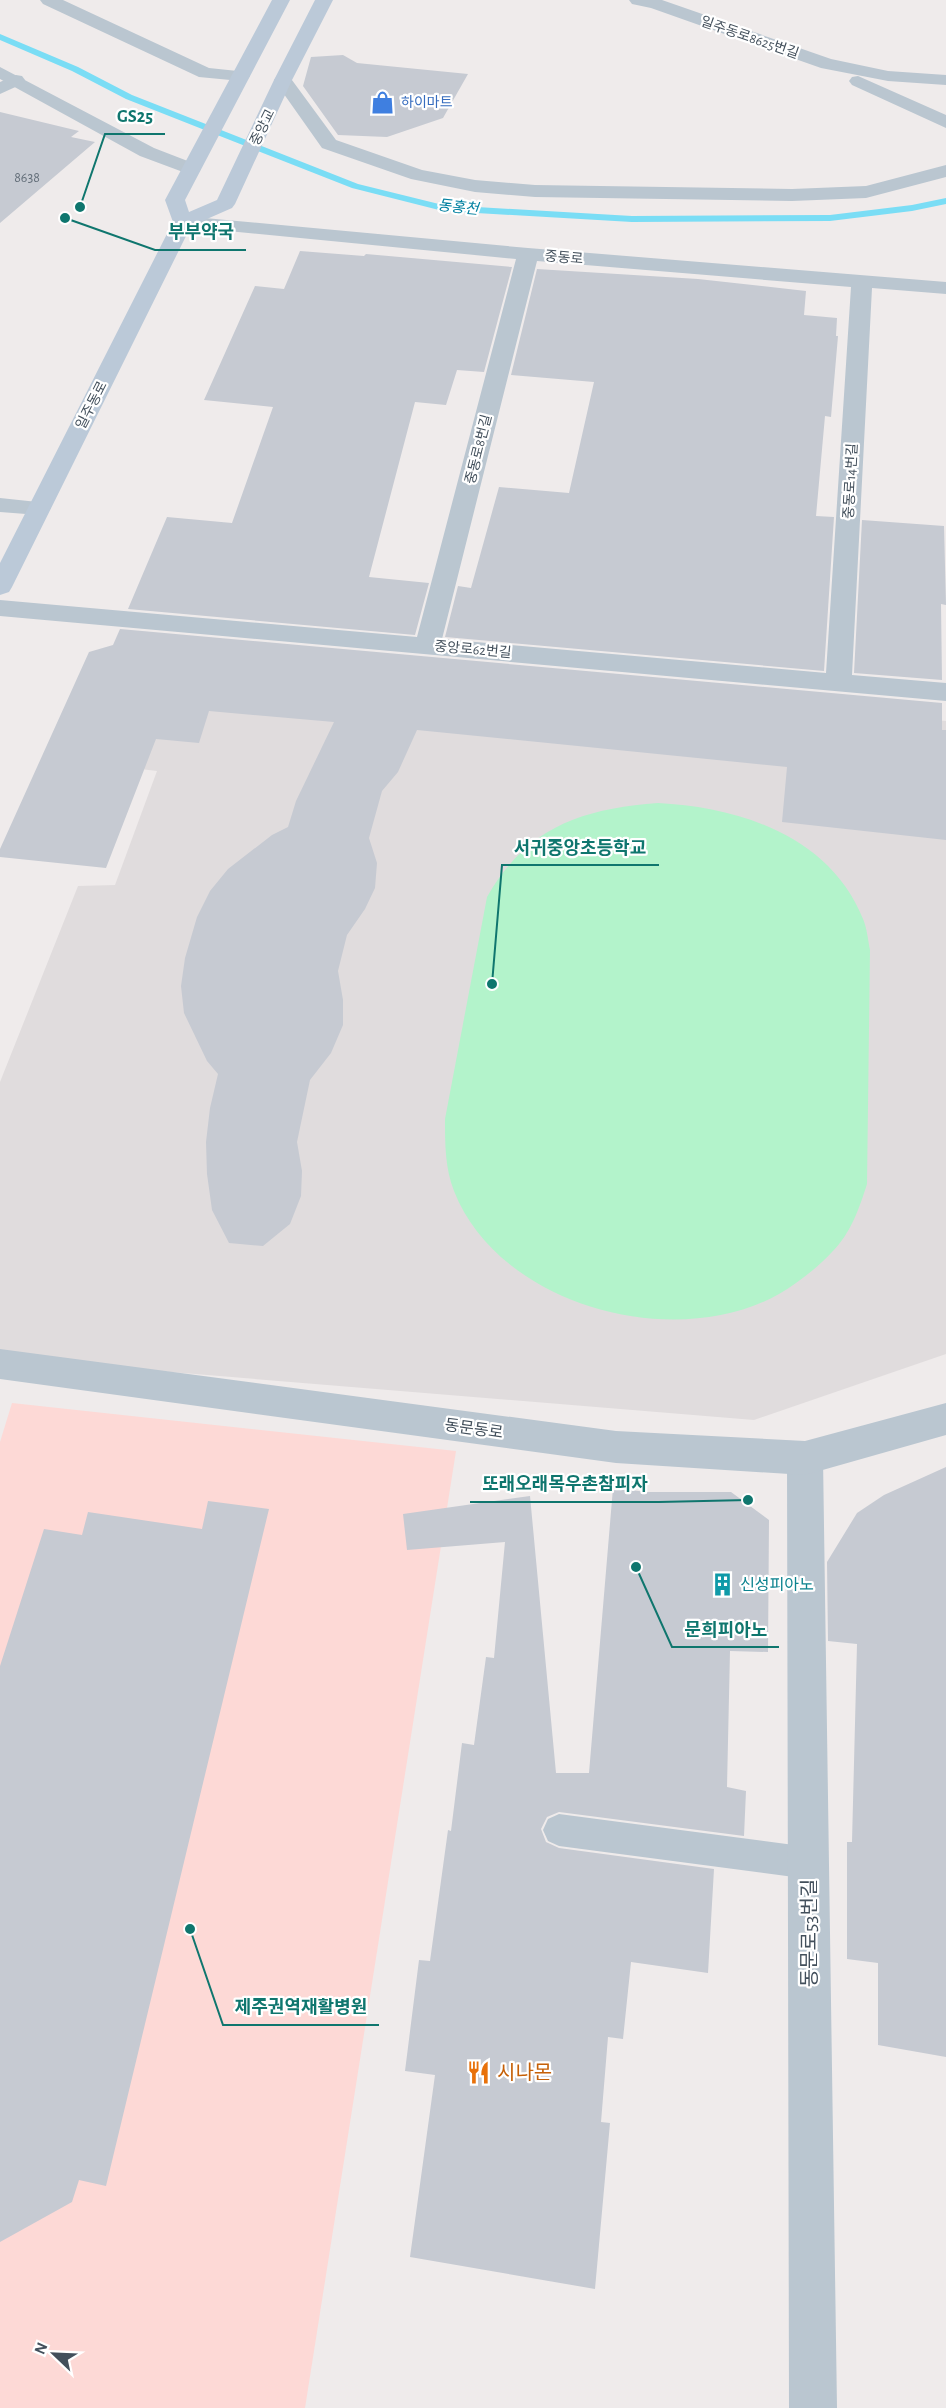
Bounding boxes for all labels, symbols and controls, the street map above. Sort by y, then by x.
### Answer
street label: 일주동로8625번길 [699,14,801,61]
shop icon: 하이마트 [370,89,396,115]
place label: 하이마트 [401,95,453,110]
callout: GS25 [105,98,165,134]
street label: 중앙교 [247,106,278,148]
text: GS25 [117,108,153,126]
house number: 8638 [14,171,40,185]
water label: 동홍천 [437,197,482,217]
callout: 부부약국 [155,214,246,250]
text: 부부약국 [168,223,234,242]
street label: 중동로 [544,249,584,267]
street label: 일주동로 [73,379,110,432]
street label: 중동로8번길 [463,413,494,485]
street label: 중동로14번길 [841,443,860,519]
street label: 중앙로62번길 [434,639,512,660]
callout: 서귀중앙초등학교 [502,829,659,865]
text: 서귀중앙초등학교 [514,838,646,858]
street label: 동문동로 [444,1417,504,1441]
callout: 또래오래목우촌참피자 [470,1466,659,1502]
text: 또래오래목우촌참피자 [482,1475,648,1494]
building icon: 신성피아노 [709,1571,735,1597]
place label: 신성피아노 [740,1577,814,1593]
callout: 문희피아노 [672,1611,779,1647]
text: 문희피아노 [685,1621,767,1640]
street label: 동문로53번길 [799,1879,820,1987]
callout: 제주권역재활병원 [223,1989,379,2025]
text: 제주권역재활병원 [235,1997,367,2017]
restaurant icon: 시나몬 [466,2059,492,2085]
place label: 시나몬 [497,2062,552,2083]
north arrow [24,2324,84,2384]
text: N [32,2340,51,2357]

